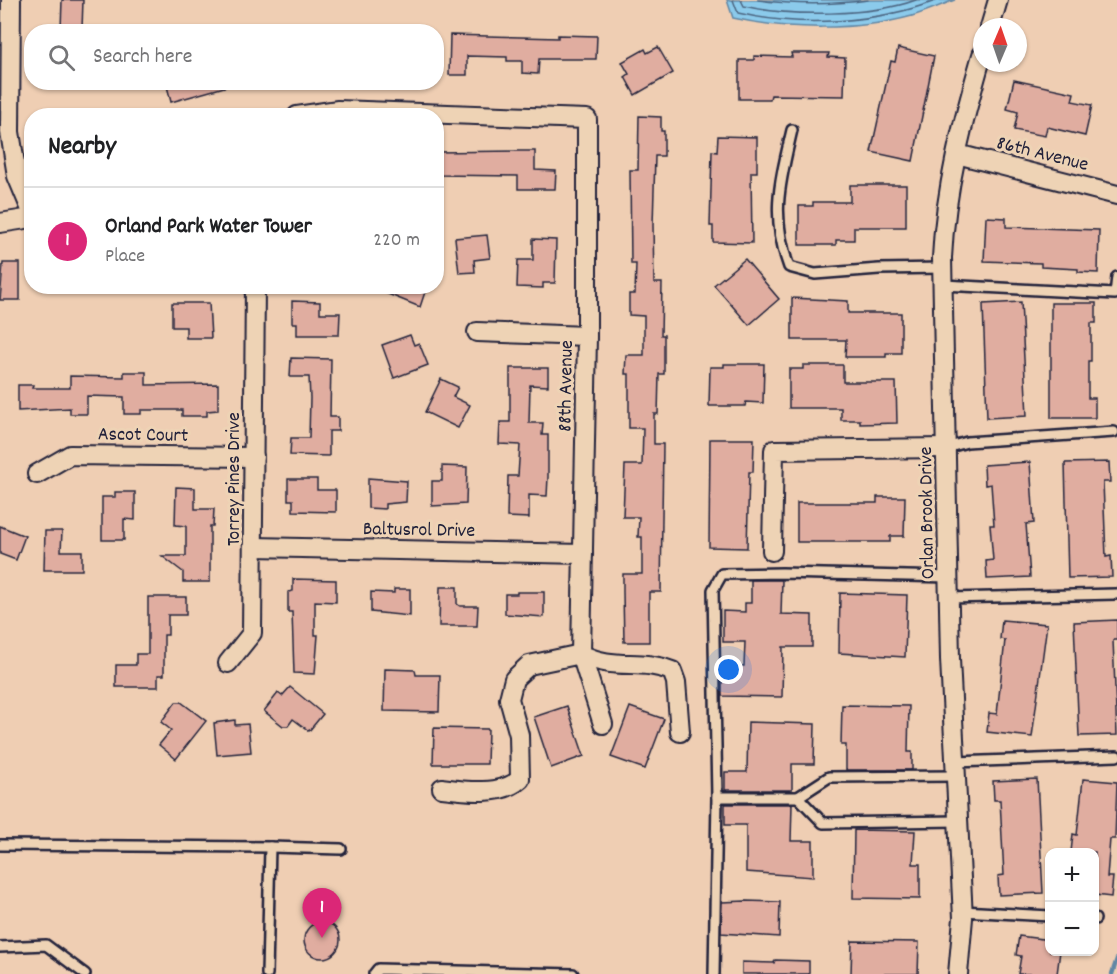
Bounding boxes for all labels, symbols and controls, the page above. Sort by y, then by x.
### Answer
north arrow [973,18,1027,72]
search box [24,24,444,90]
icon: search [45,41,78,74]
text: Search here [93,42,192,73]
text: Nearby [48,129,116,166]
street label: 86th Avenue [993,130,1091,180]
text: Orland Park Water Tower [105,212,312,243]
text: 1 [65,227,70,255]
text: 220 m [373,227,420,255]
text: Place [105,243,145,271]
street label: 88th Avenue [552,340,582,432]
street label: Torrey Pines Drive [221,412,249,546]
street label: Ascot Court [97,421,188,451]
street label: Orlan Brook Drive [913,446,943,580]
street label: Baltusrol Drive [363,516,475,546]
your location [714,655,743,684]
map controls [1045,848,1099,956]
button: + [1045,848,1099,902]
pin: 1 [302,888,342,938]
button: − [1045,902,1099,956]

